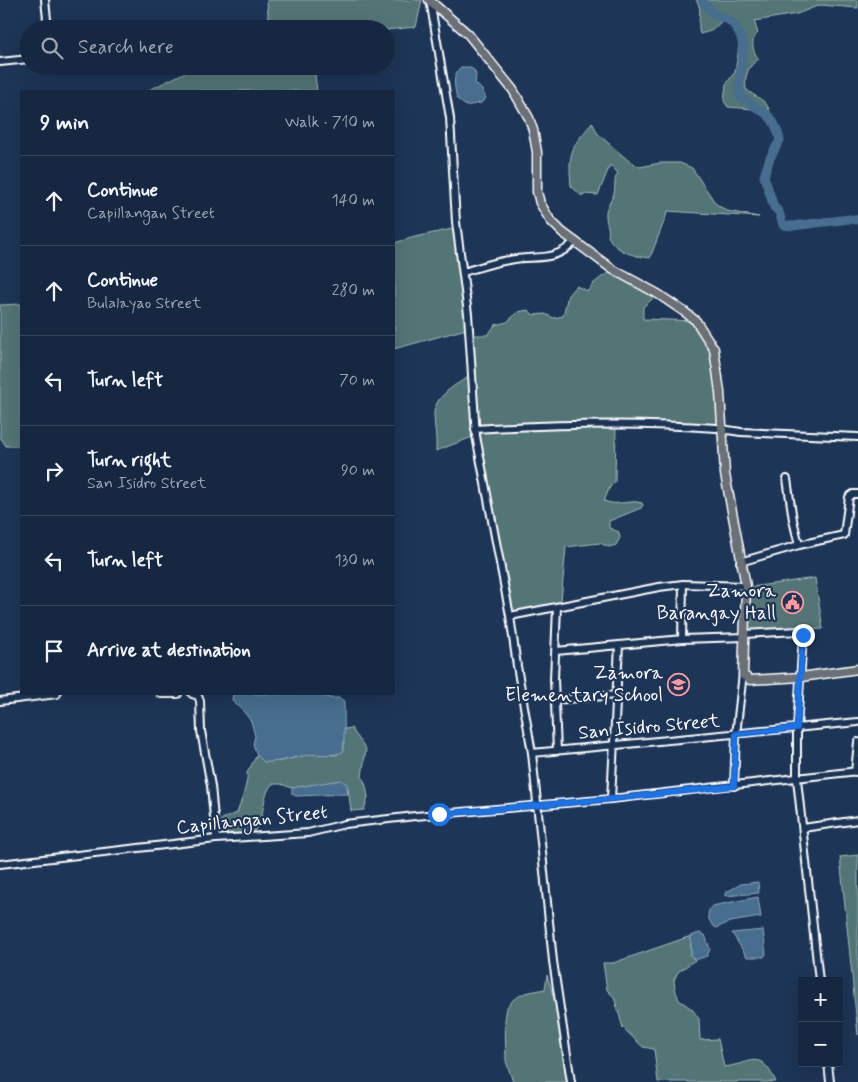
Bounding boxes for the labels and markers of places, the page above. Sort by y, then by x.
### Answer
place label: Zamora Barangay Hall [657,579,777,627]
public building icon: Zamora Barangay Hall [780,590,804,614]
place label: Zamora Elementary School [505,661,664,708]
school or university icon: Zamora Elementary School [667,672,691,696]

